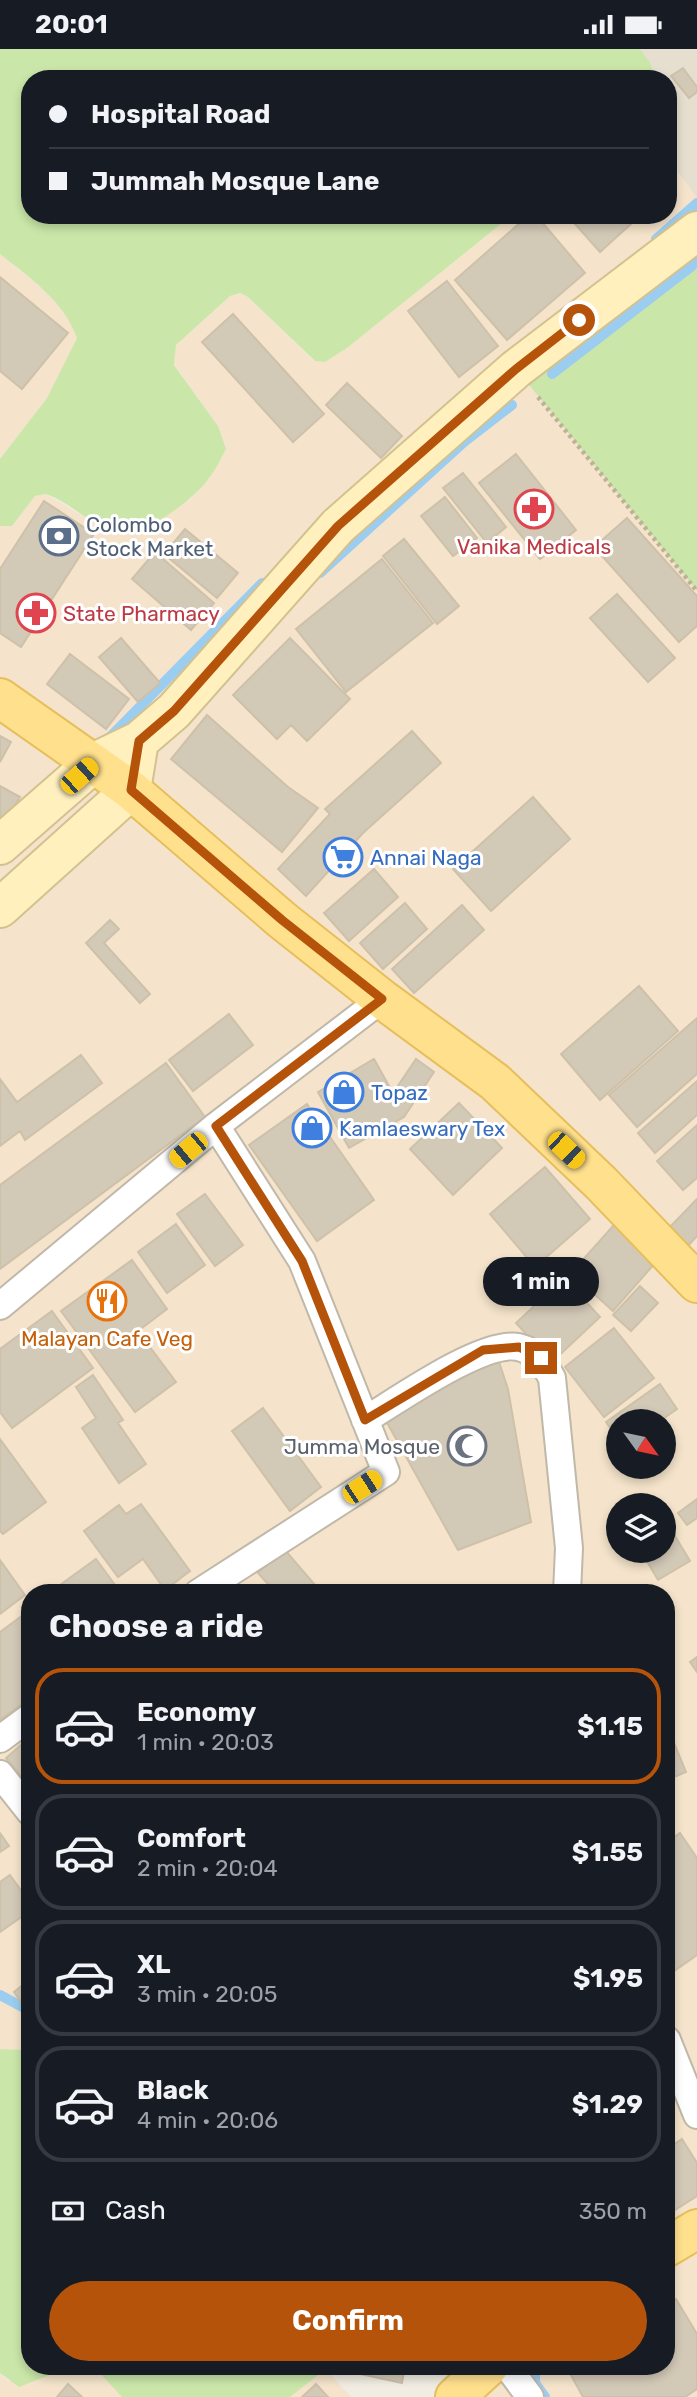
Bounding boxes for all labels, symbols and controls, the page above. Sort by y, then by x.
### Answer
text: 20:01 [35,9,108,40]
text: Hospital Road [91,99,270,130]
text: Jummah Mosque Lane [91,166,379,197]
route start [563,304,595,336]
pharmacy icon: Vanika Medicals [513,488,555,530]
place label: Colombo Stock Market [86,512,213,561]
bank icon: Colombo Stock Market [38,515,80,557]
place label: Vanika Medicals [457,534,611,559]
pharmacy icon: State Pharmacy [15,592,57,634]
place label: State Pharmacy [63,601,220,626]
car [57,754,102,798]
supermarket icon: Annai Naga [322,836,364,878]
place label: Annai Naga [370,845,482,870]
shop icon: Topaz [323,1071,365,1113]
place label: Topaz [371,1080,428,1105]
shop icon: Kamlaeswary Tex [291,1107,333,1149]
place label: Kamlaeswary Tex [339,1116,505,1141]
car [166,1128,211,1172]
car [544,1128,589,1172]
callout: 1 min [483,1257,599,1305]
text: 1 min [512,1267,570,1295]
restaurant icon: Malayan Cafe Veg [86,1280,128,1322]
place label: Malayan Cafe Veg [21,1326,193,1351]
route end [525,1342,557,1374]
north arrow [606,1409,676,1479]
map controls [606,1409,676,1563]
mosque icon: Jumma Mosque [446,1425,488,1467]
place label: Jumma Mosque [284,1434,440,1459]
car [339,1467,386,1507]
button: layers [606,1493,676,1563]
text: Choose a ride [49,1607,263,1645]
icon: car [53,1695,116,1758]
text: Economy [137,1697,256,1728]
text: $1.15 [577,1711,643,1742]
text: 1 min · 20:03 [137,1728,274,1756]
icon: car [53,1821,116,1884]
text: Comfort [137,1823,246,1854]
text: $1.55 [572,1837,643,1868]
text: 2 min · 20:04 [137,1854,278,1882]
icon: car [53,1947,116,2010]
text: XL [137,1949,170,1980]
text: $1.95 [573,1963,643,1994]
text: 3 min · 20:05 [137,1980,278,2008]
icon: car [53,2073,116,2136]
text: Black [137,2075,209,2106]
text: $1.29 [572,2089,643,2120]
text: 4 min · 20:06 [137,2106,278,2134]
icon: cash [49,2192,87,2230]
text: Cash [105,2195,166,2226]
text: 350 m [579,2197,647,2225]
button: Confirm [49,2281,647,2361]

